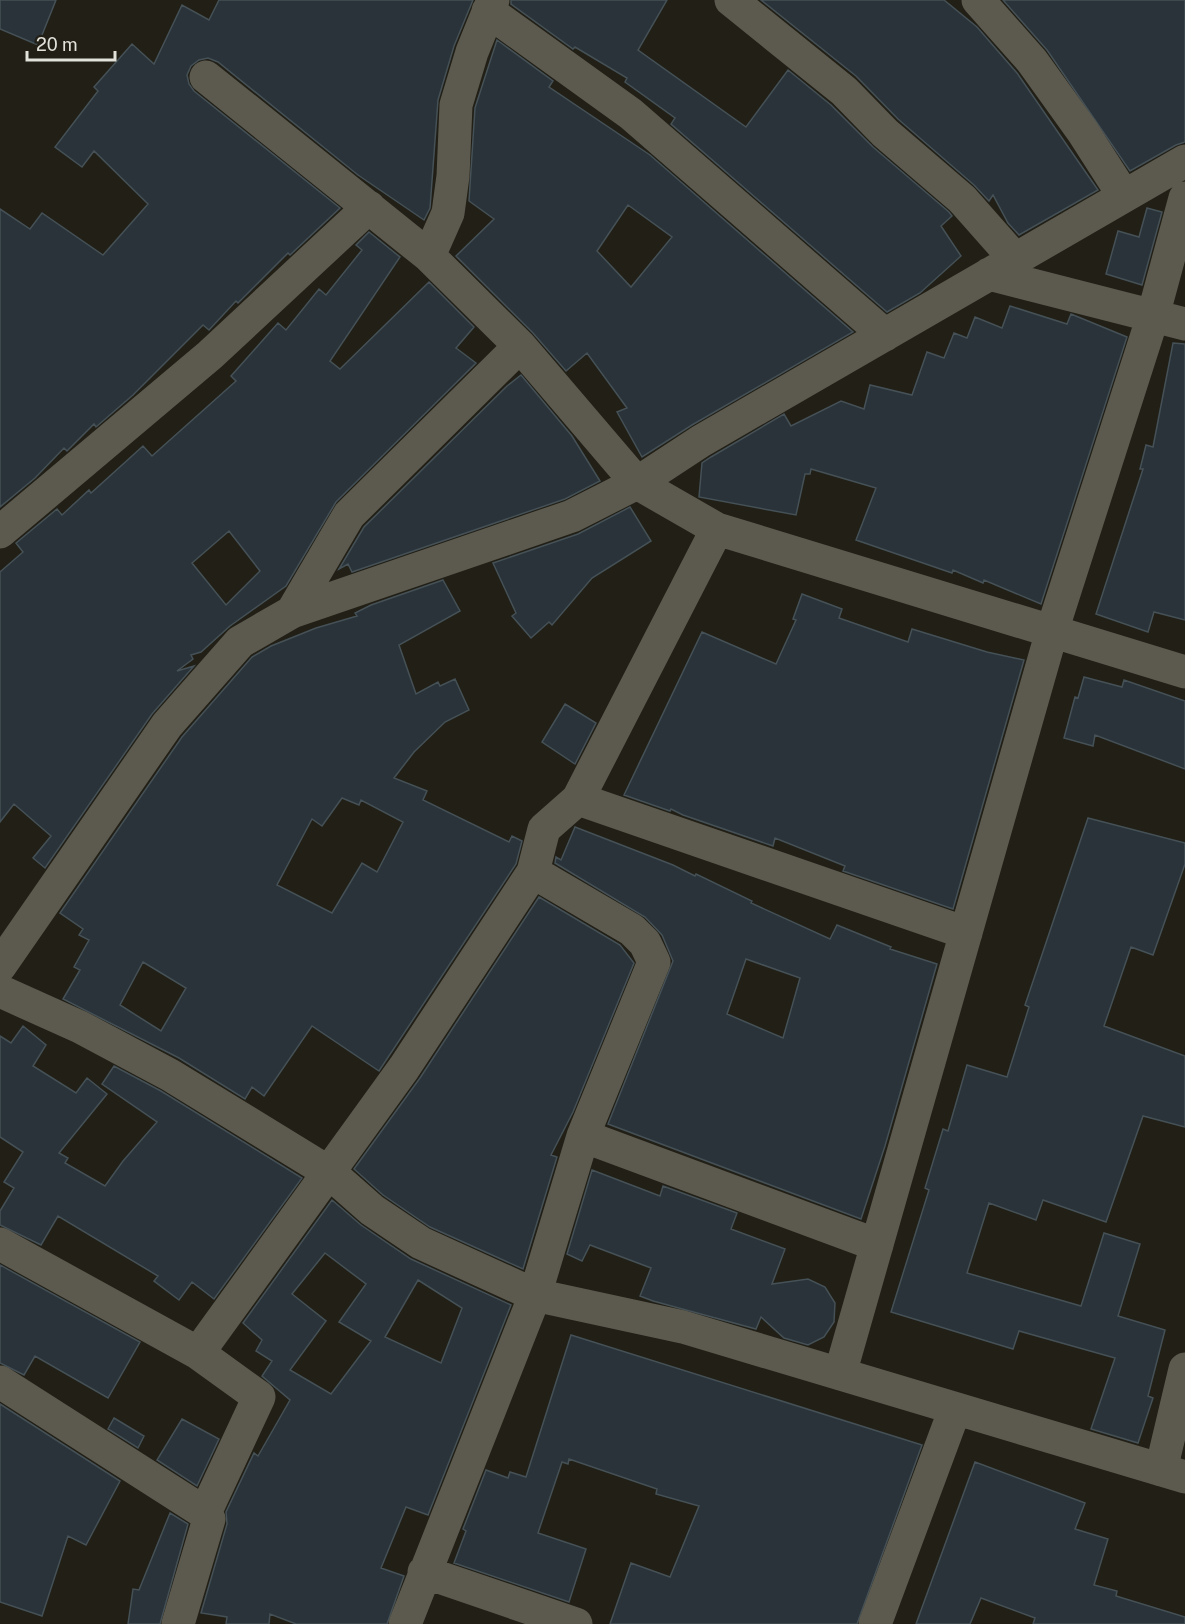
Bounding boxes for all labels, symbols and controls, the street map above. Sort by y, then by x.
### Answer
scale bar [27,24,116,62]
text: 20 m [36,34,78,55]

